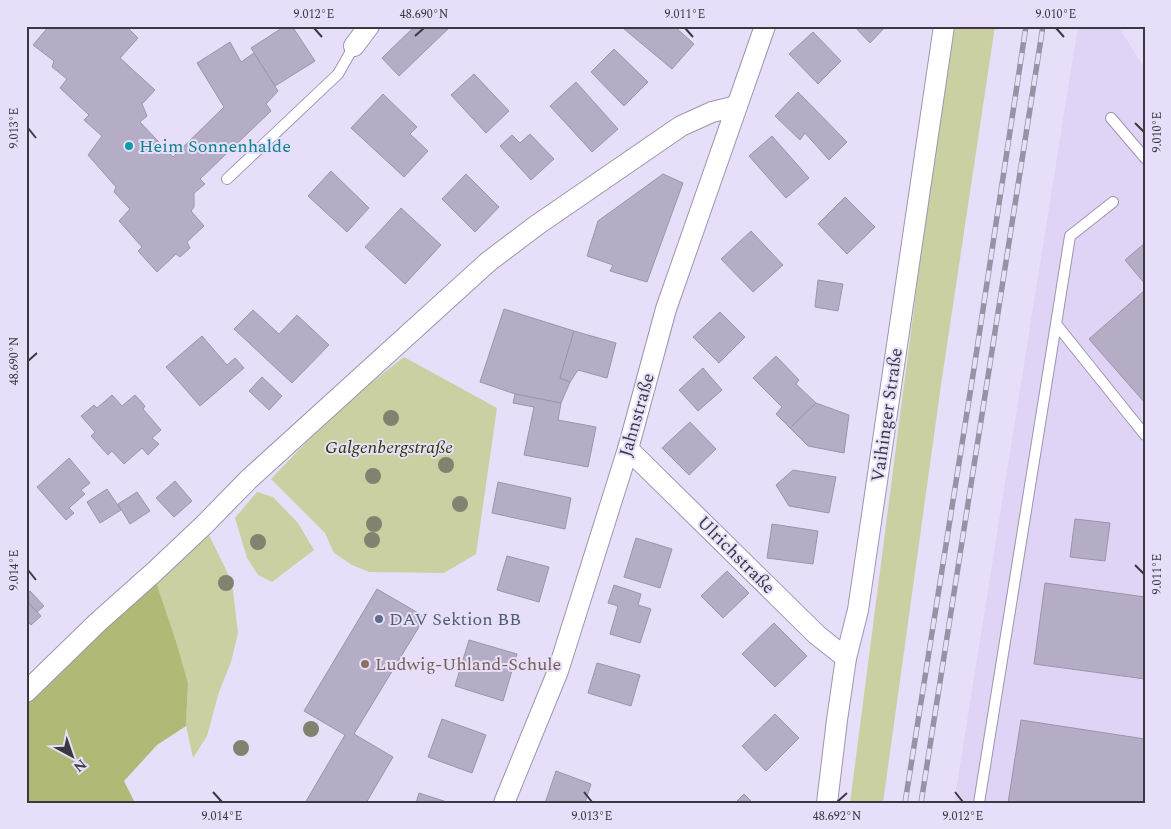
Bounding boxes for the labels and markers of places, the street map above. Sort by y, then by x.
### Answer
place label: Heim Sonnenhalde [139,133,291,160]
marker: Heim Sonnenhalde [123,140,135,152]
place label: DAV Sektion BB [389,606,521,633]
marker: DAV Sektion BB [373,613,385,625]
place label: Ludwig-Uhland-Schule [375,651,561,678]
marker: Ludwig-Uhland-Schule [359,658,371,670]

